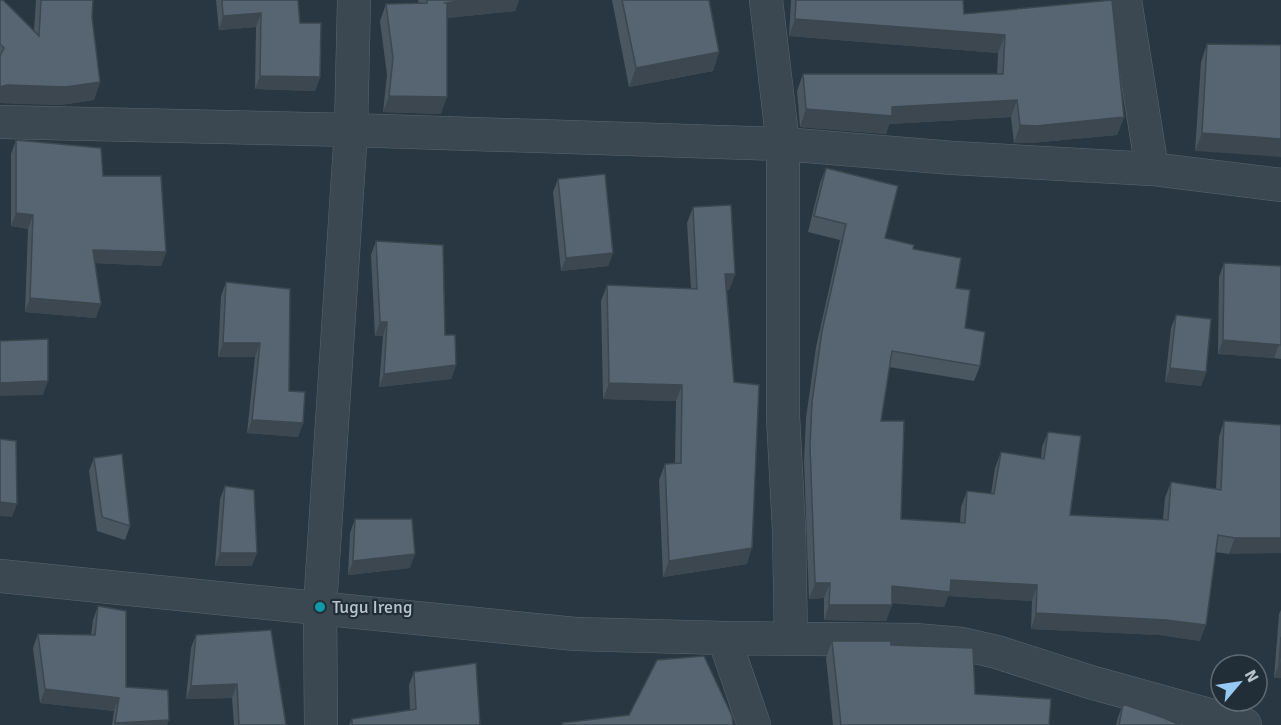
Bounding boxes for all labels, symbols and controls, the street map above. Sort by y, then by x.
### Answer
place label: Tugu Ireng [332,596,412,618]
marker: Tugu Ireng [313,600,327,614]
north arrow [1209,653,1269,713]
text: N [1240,666,1263,686]

